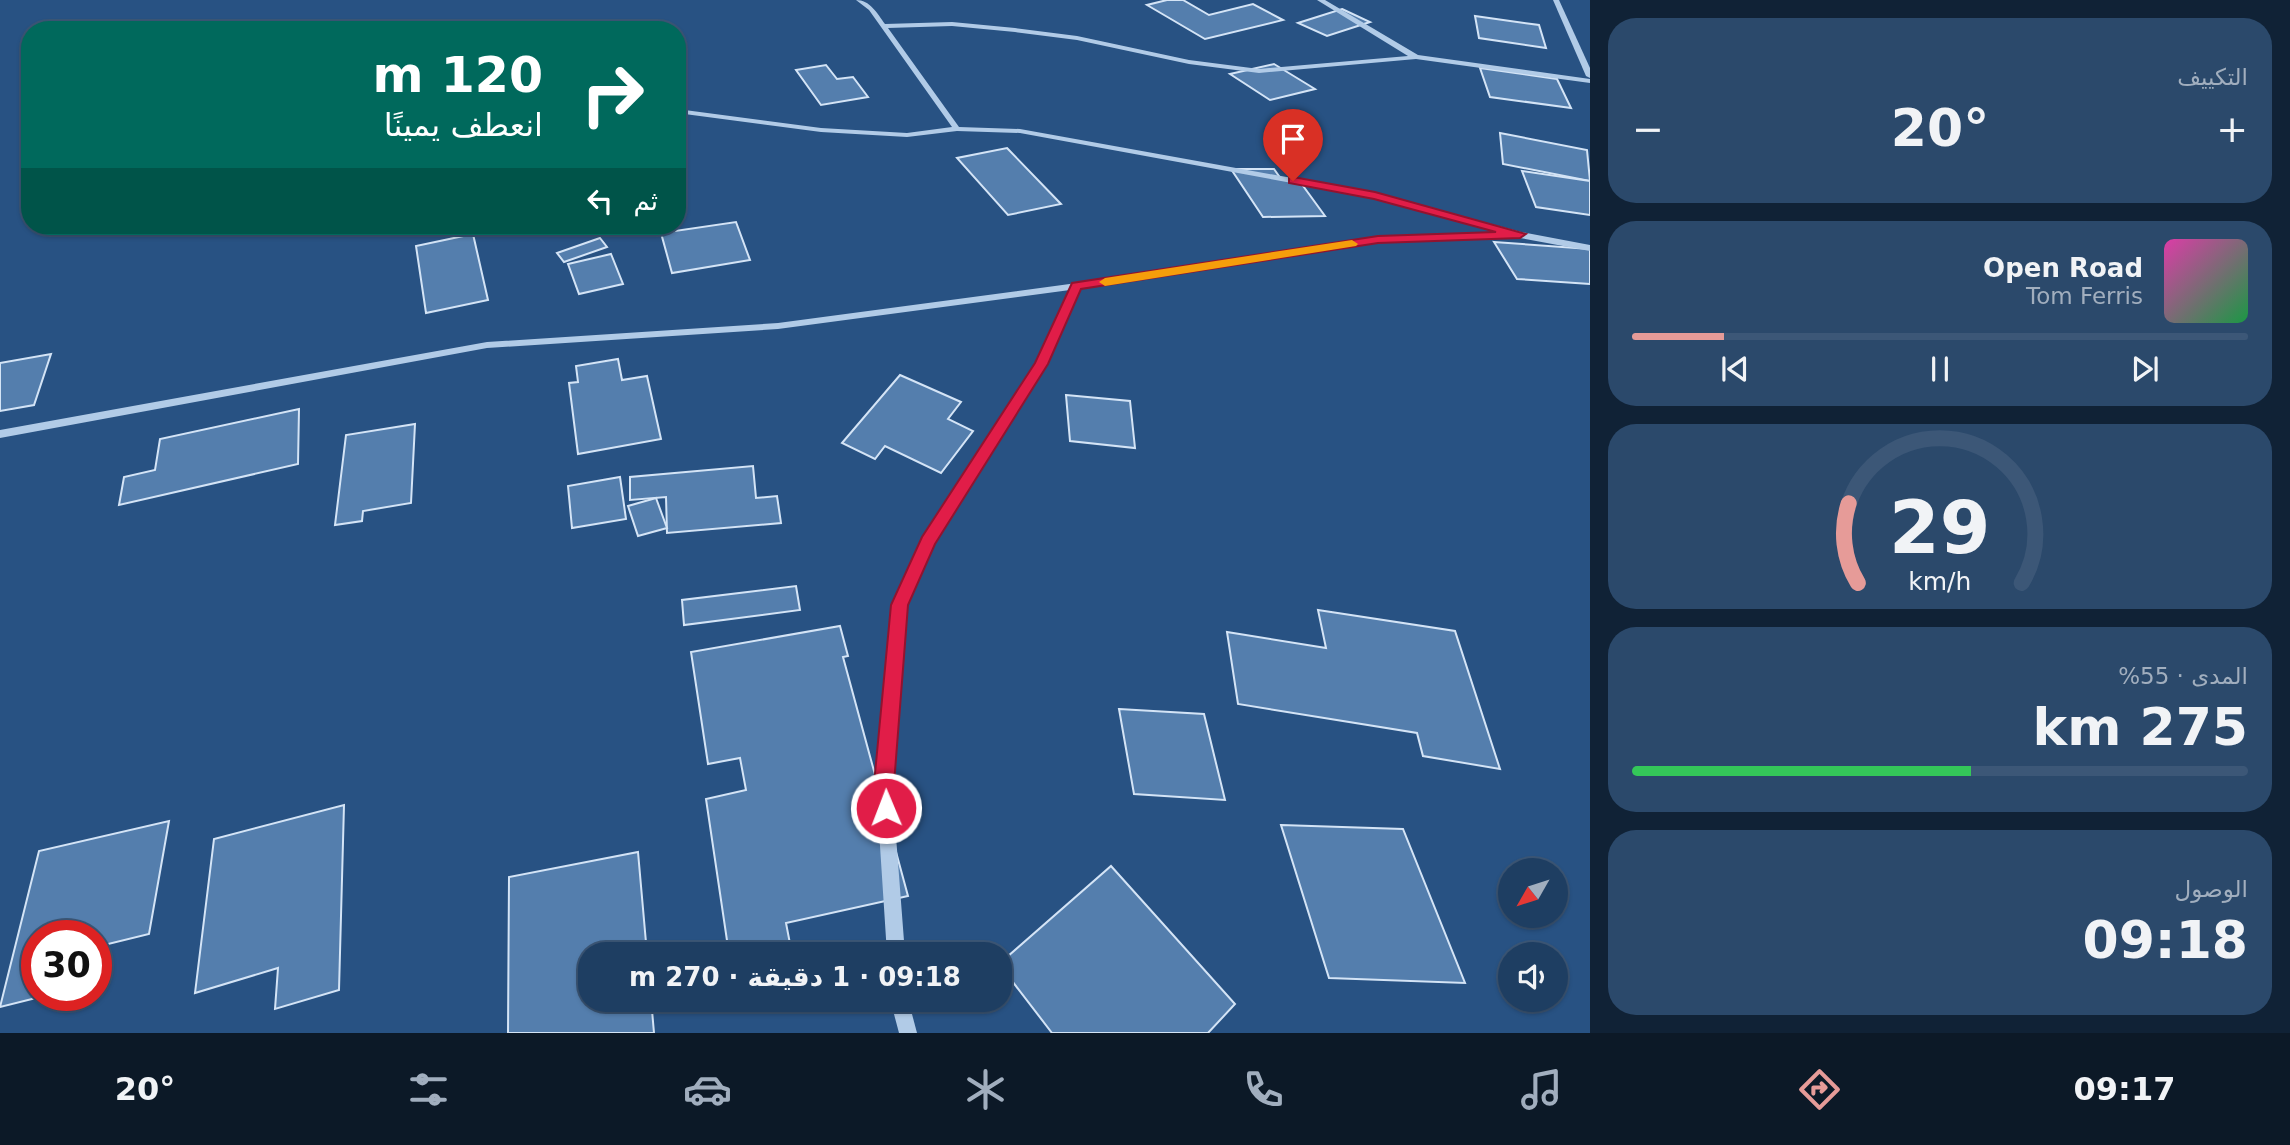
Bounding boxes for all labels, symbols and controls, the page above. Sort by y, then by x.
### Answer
text: 120 m [373,47,543,104]
icon: right [567,49,658,140]
text: التكييف [2177,64,2248,90]
text: 20° [1891,98,1989,158]
text: انعطف يمينًا [384,106,543,144]
text: − [1632,107,1664,151]
text: + [2216,107,2248,151]
pin [1263,109,1323,181]
icon: arrive [1274,120,1312,158]
icon: left [581,182,619,220]
text: ثم [633,186,658,216]
text: Open Road [1983,253,2143,283]
text: Tom Ferris [2026,283,2143,309]
icon: previous [1716,350,1754,388]
icon: pause [1921,350,1959,388]
icon: next [2126,350,2164,388]
text: 29 [1889,485,1991,570]
text: km/h [1908,566,1972,595]
text: المدى · 55% [2118,663,2248,689]
text: 275 km [2033,697,2248,757]
position arrow [849,771,923,845]
north arrow [1498,858,1568,928]
map controls [1498,858,1568,1012]
text: الوصول [2175,876,2248,902]
text: 09:18 [2082,910,2248,970]
speed limit sign: 30 [21,920,112,1011]
button: sound [1498,942,1568,1012]
text: 09:18 · 1 دقيقة · 270 m [629,962,961,992]
icon: filters [404,1065,453,1114]
icon: car [683,1065,732,1114]
icon: climate [961,1065,1010,1114]
icon: phone [1239,1065,1288,1114]
icon: music [1517,1065,1566,1114]
icon: directions [1795,1065,1844,1114]
text: 20° [115,1070,175,1108]
text: 09:17 [2074,1070,2175,1108]

